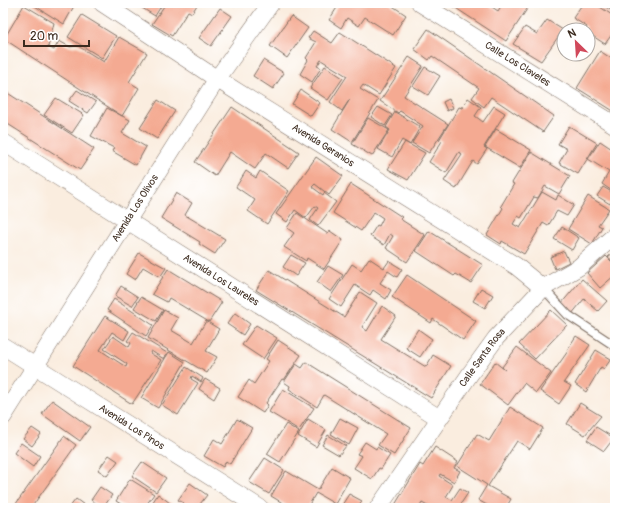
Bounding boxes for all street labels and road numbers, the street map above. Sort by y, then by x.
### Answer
street label: Calle Los Claveles [483,39,553,89]
street label: Avenida Geranios [290,121,357,170]
street label: Avenida Los Olivos [109,172,161,244]
street label: Avenida Los Laureles [181,252,261,309]
street label: Calle Santa Rosa [457,326,508,389]
street label: Avenida Los Pinos [97,402,167,452]

